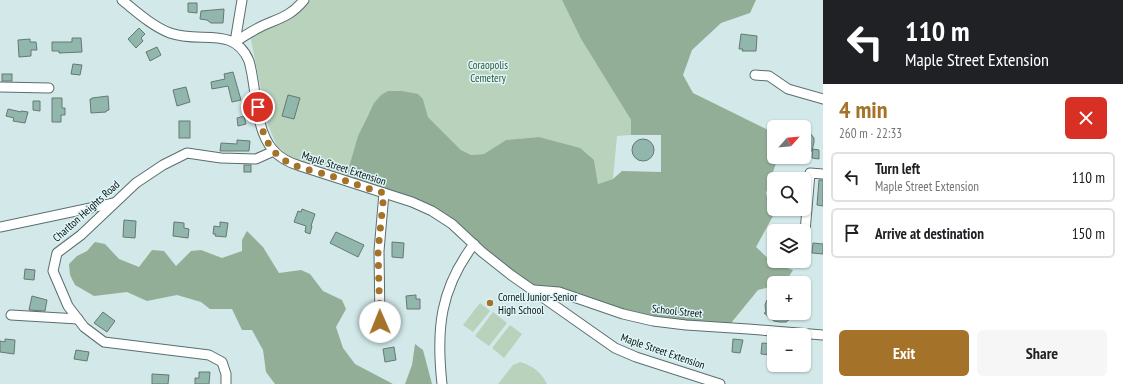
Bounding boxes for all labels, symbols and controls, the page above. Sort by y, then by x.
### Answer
text: 110 m [905,12,969,49]
icon: left [839,16,891,68]
text: Maple Street Extension [905,48,1049,71]
park label: Coraopolis Cemetery [468,58,508,85]
pin [241,90,275,124]
text: 4 min [839,94,887,125]
icon: arrive [247,96,269,118]
button: close [1065,97,1107,139]
north arrow [767,120,811,164]
map controls [767,120,811,372]
text: 260 m · 22:33 [839,125,902,142]
street label: Maple Street Extension [300,148,388,188]
text: Turn left [875,159,920,178]
icon: left [841,166,863,188]
text: 110 m [1072,168,1105,187]
button: search [767,172,811,216]
street label: Charlton Heights Road [50,177,122,245]
text: Maple Street Extension [875,178,979,195]
icon: arrive [841,222,863,244]
button: layers [767,224,811,268]
text: Arrive at destination [875,224,984,243]
text: 150 m [1072,224,1105,243]
button: + [767,276,811,320]
place label: Cornell Junior-Senior High School [498,290,577,317]
marker: Cornell Junior-Senior High School [485,298,495,308]
position arrow [359,301,401,343]
street label: School Street [651,301,703,321]
button: − [767,328,811,372]
street label: Maple Street Extension [619,330,707,372]
button: Exit [839,330,969,376]
button: Share [977,330,1107,376]

